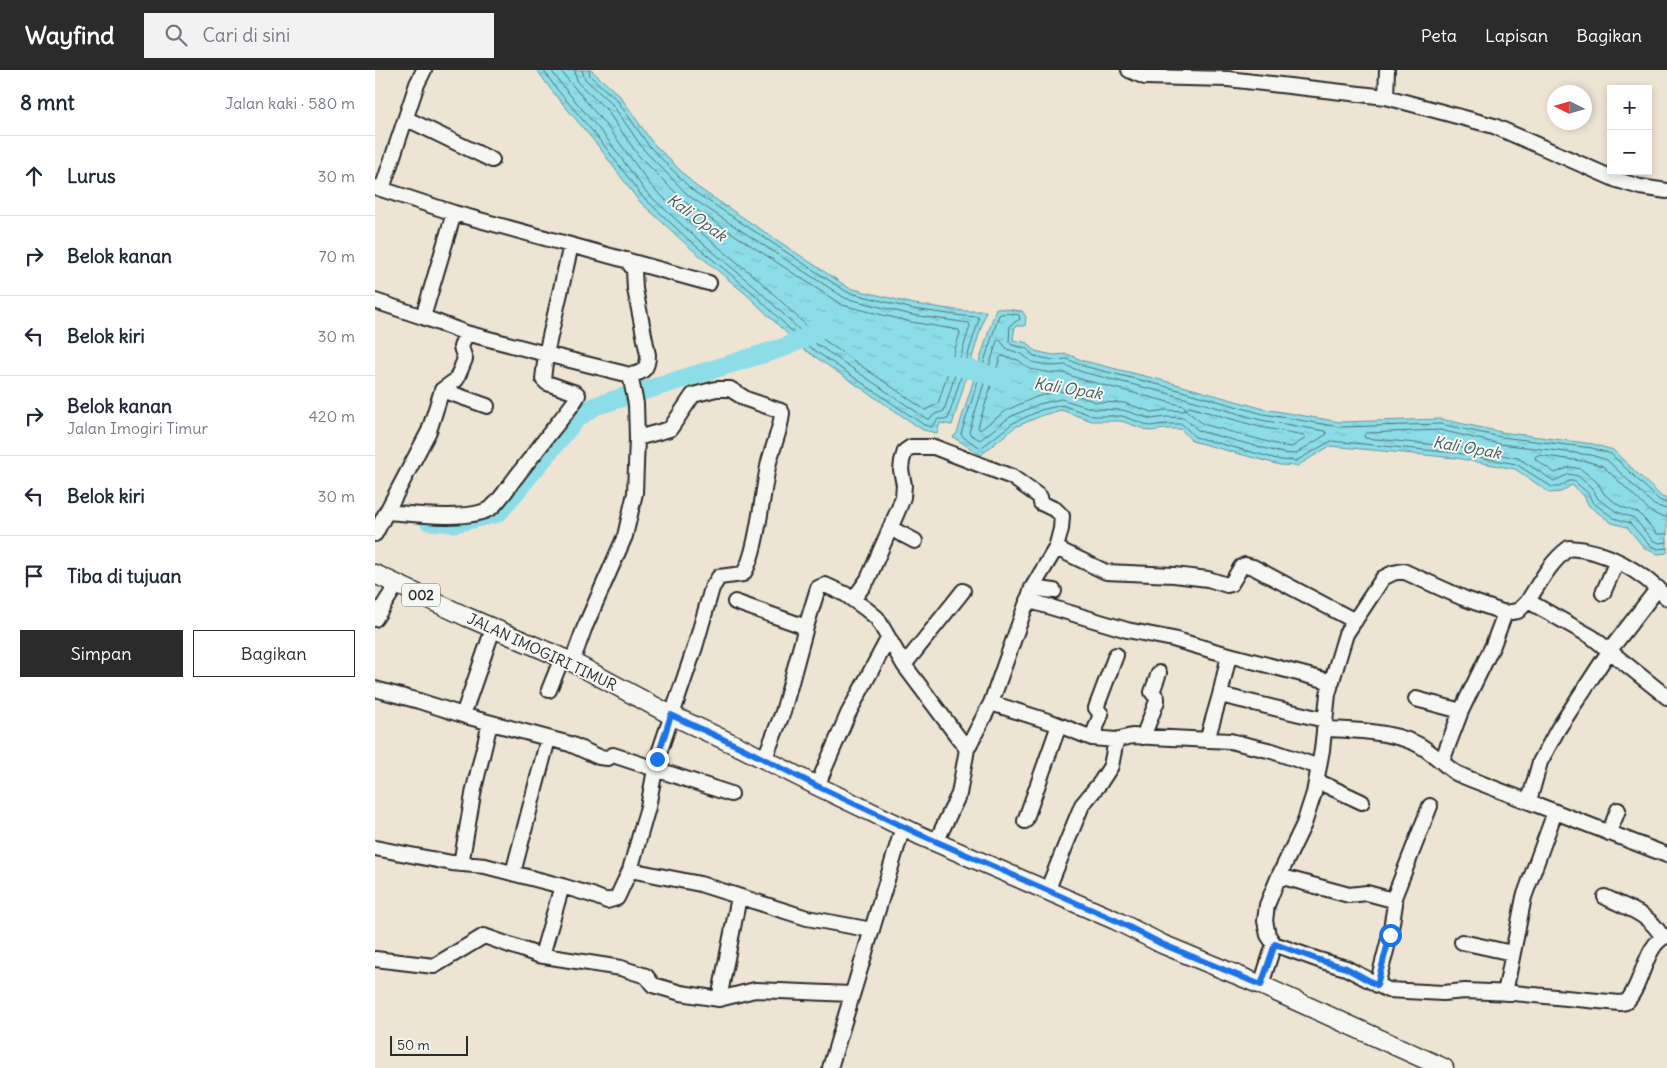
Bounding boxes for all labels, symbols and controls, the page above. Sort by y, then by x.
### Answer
search box [144,13,494,58]
text: Wayfind [25,20,114,50]
icon: search [162,21,190,49]
text: Cari di sini [202,23,290,47]
text: Peta [1421,24,1457,47]
text: Lapisan [1485,24,1548,47]
text: Bagikan [1576,24,1642,47]
north arrow [1547,85,1592,130]
map controls [1607,85,1652,175]
button: + [1607,85,1652,130]
text: 8 mnt [20,89,75,116]
text: Jalan kaki · 580 m [225,93,355,113]
button: − [1607,130,1652,175]
icon: ahead [20,162,48,190]
text: Lurus [67,164,116,188]
text: 30 m [318,166,355,186]
water label: Kali Opak [663,189,732,246]
icon: right [20,242,48,270]
text: Belok kanan [67,244,172,268]
text: 70 m [319,246,355,266]
icon: left [20,322,48,350]
text: Belok kiri [67,324,145,348]
text: 30 m [318,326,355,346]
water label: Kali Opak [1033,373,1105,404]
text: Belok kanan [67,394,172,418]
icon: right [20,402,48,430]
text: 420 m [309,406,355,426]
text: Jalan Imogiri Timur [67,418,208,438]
water label: Kali Opak [1431,431,1504,463]
icon: left [20,482,48,510]
text: Belok kiri [67,484,145,508]
text: 30 m [318,486,355,506]
icon: arrive [20,562,48,590]
text: Tiba di tujuan [67,564,182,588]
road number: 002 [402,584,440,606]
street label: JALAN IMOGIRI TIMUR [464,609,620,695]
button: Simpan [20,630,183,677]
button: Bagikan [193,630,355,677]
route end [646,748,669,771]
route start [1379,924,1402,947]
scale bar [390,1033,467,1056]
text: 50 m [397,1036,430,1054]

